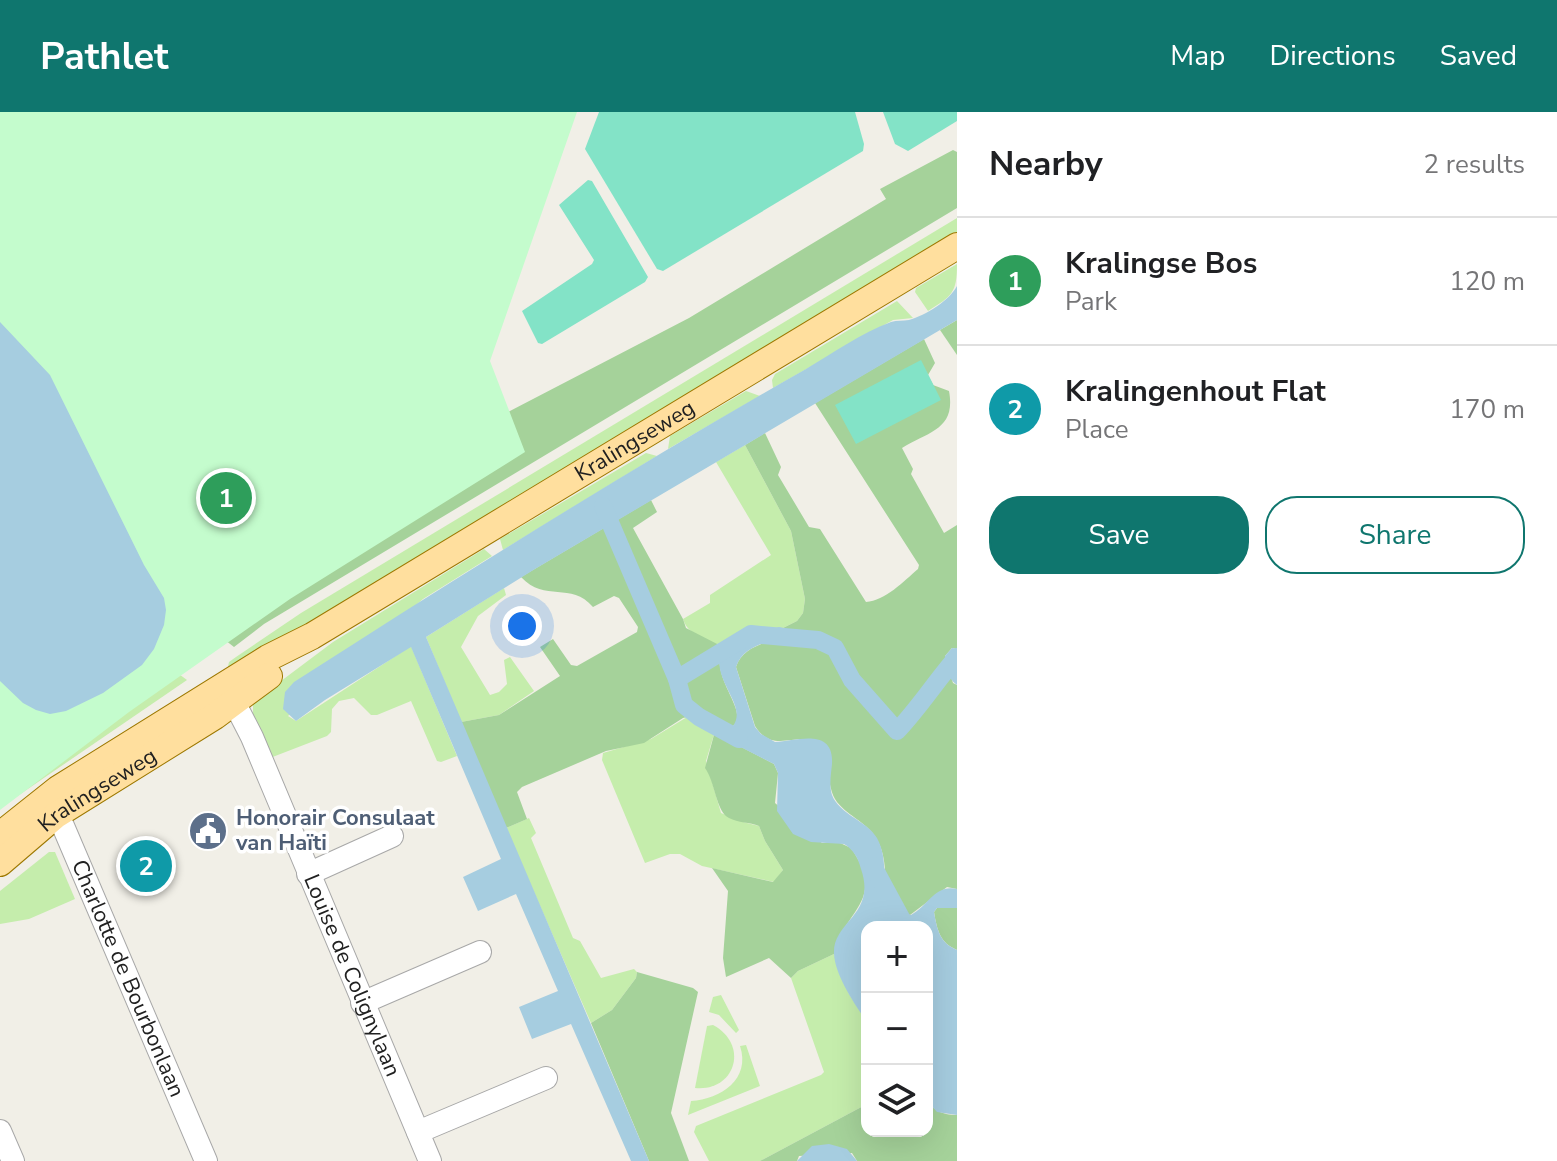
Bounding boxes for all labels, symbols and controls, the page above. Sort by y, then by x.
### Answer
text: Pathlet [40,31,169,82]
text: Map [1170,37,1225,75]
text: Directions [1269,37,1396,75]
text: Saved [1440,37,1517,75]
text: Nearby [989,141,1103,187]
text: 2 results [1424,147,1525,182]
text: Kralingse Bos [1065,243,1257,284]
text: 1 [1007,264,1023,299]
text: 120 m [1449,264,1525,299]
text: Park [1065,284,1117,319]
text: Kralingenhout Flat [1065,371,1326,412]
text: 2 [1007,392,1023,427]
text: 170 m [1449,392,1525,427]
street label: Kralingseweg [569,393,701,489]
text: Place [1065,412,1129,447]
pin: 1 [200,468,252,528]
button: Save [989,496,1249,574]
button: Share [1265,496,1525,574]
your location [502,606,542,646]
street label: Kralingseweg [31,741,162,839]
place label: Honorair Consulaat van Haïti [235,803,435,858]
public building icon: Honorair Consulaat van Haïti [187,810,229,852]
pin: 2 [120,836,172,896]
street label: Charlotte de Bourbonlaan [64,855,192,1102]
street label: Louise de Colignylaan [296,870,408,1081]
map controls [861,921,933,1137]
button: + [861,921,933,993]
button: − [861,993,933,1065]
button: layers [861,1065,933,1137]

